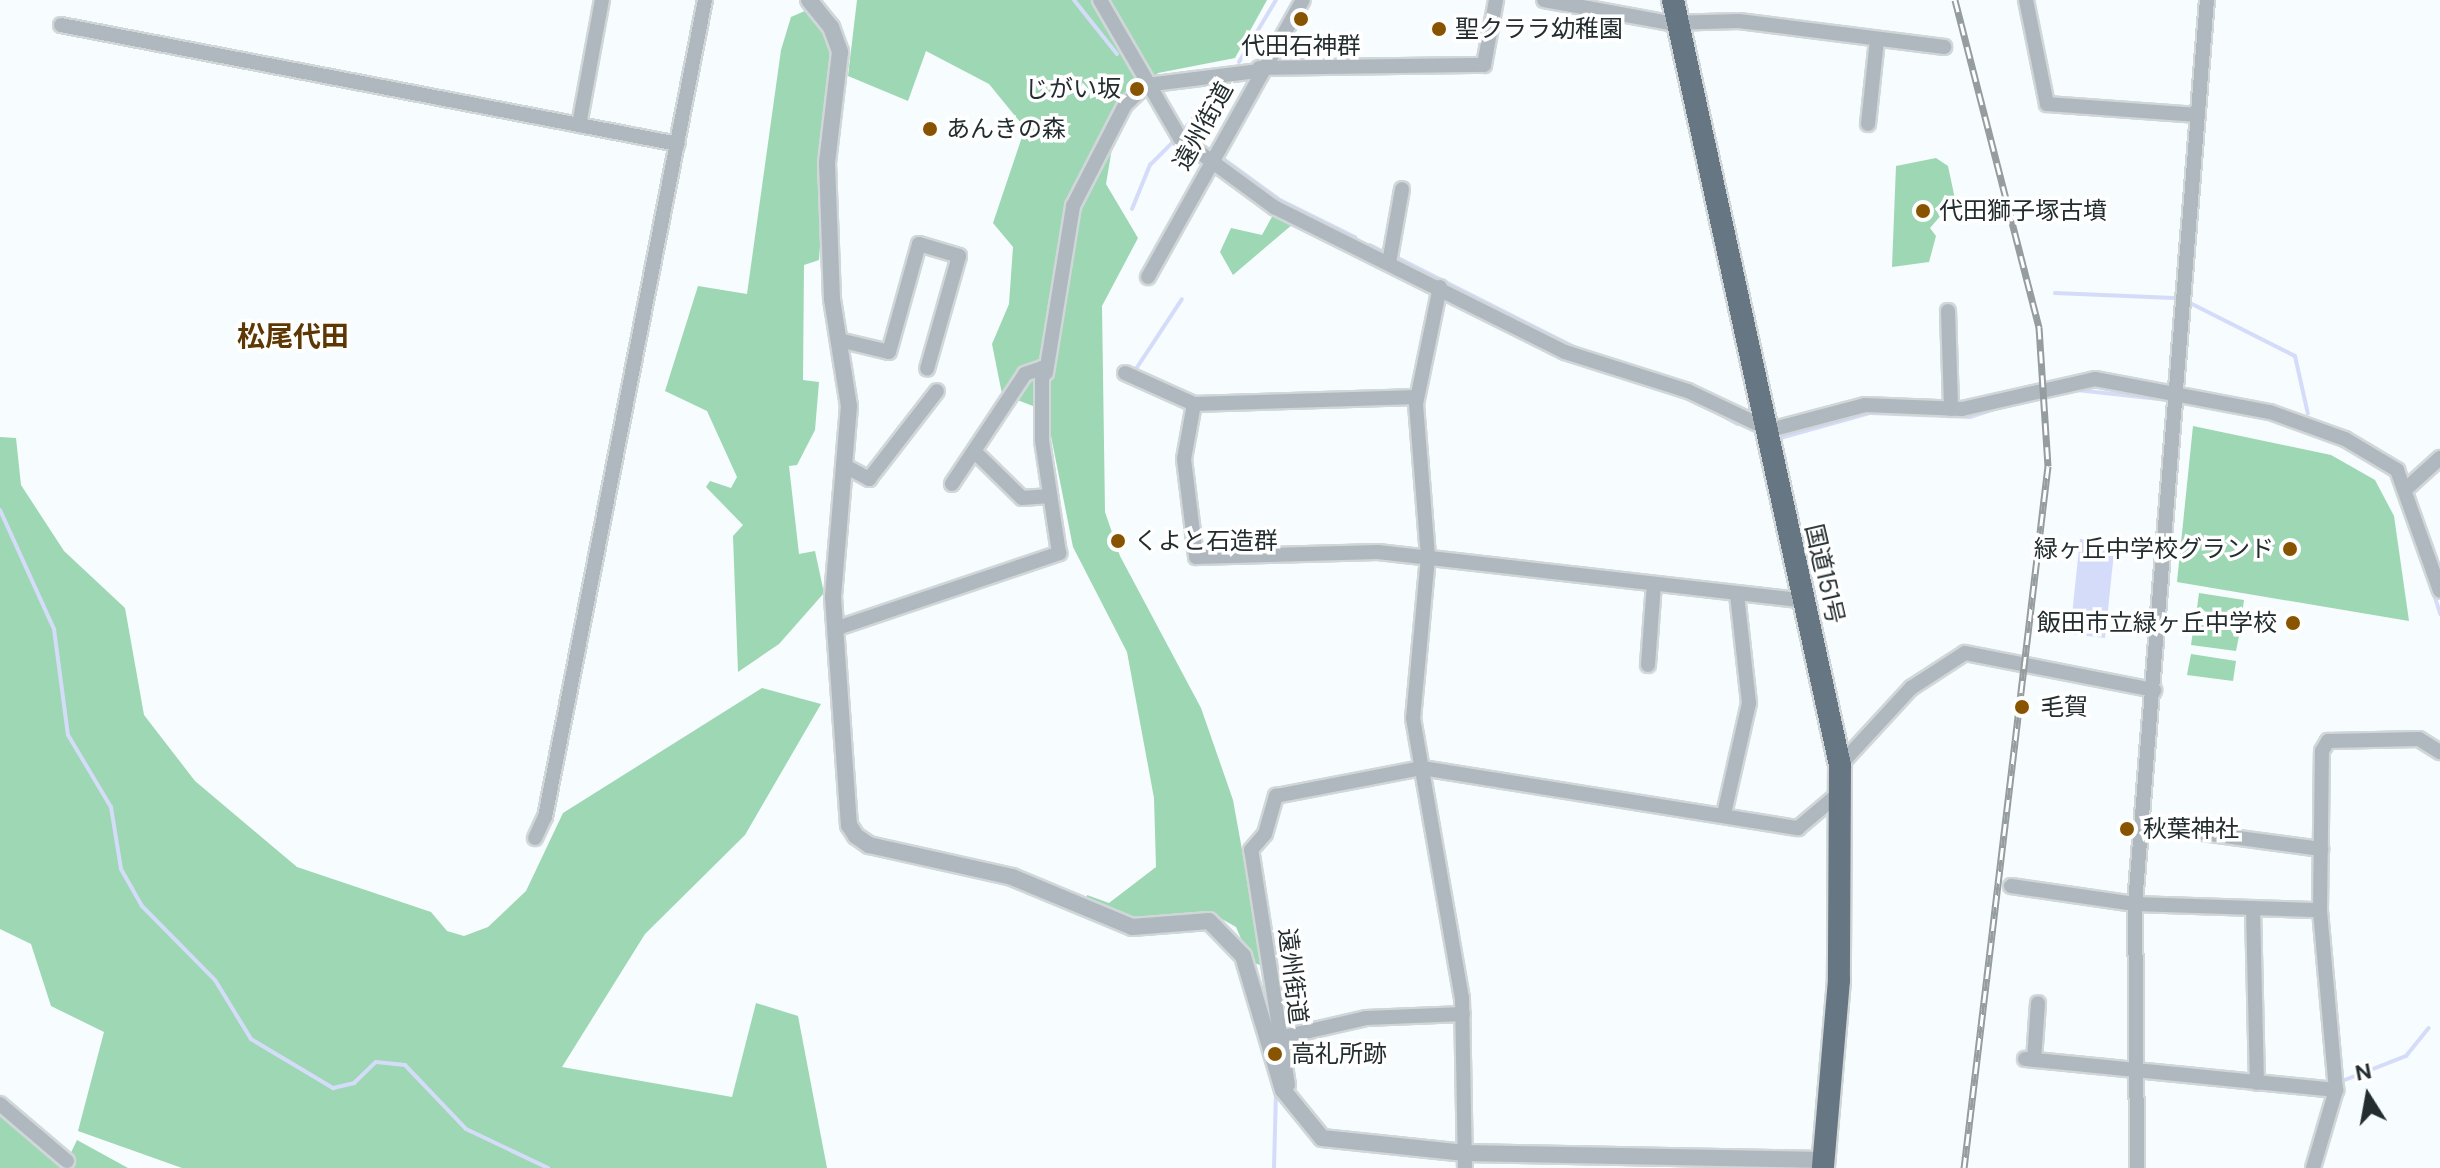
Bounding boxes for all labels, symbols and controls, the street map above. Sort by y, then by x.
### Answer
marker: 代田石神群 [1292,10,1310,28]
place label: 聖クララ幼稚園 [1455,15,1623,43]
marker: 聖クララ幼稚園 [1430,20,1448,38]
place label: 代田石神群 [1241,32,1361,60]
place label: じがい坂 [1025,75,1121,103]
street label: 遠州街道 [1167,77,1239,175]
marker: じがい坂 [1128,80,1146,98]
place label: あんきの森 [946,115,1066,143]
marker: あんきの森 [921,120,939,138]
place label: 代田獅子塚古墳 [1939,197,2107,225]
marker: 代田獅子塚古墳 [1914,202,1932,220]
district label: 松尾代田 [237,320,349,354]
street label: 国道151号 [1800,521,1850,627]
place label: くよと石造群 [1134,527,1278,555]
marker: くよと石造群 [1109,532,1127,550]
place label: 緑ヶ丘中学校グランド [2034,535,2274,563]
marker: 緑ヶ丘中学校グランド [2281,540,2299,558]
place label: 飯田市立緑ヶ丘中学校 [2037,609,2277,637]
marker: 飯田市立緑ヶ丘中学校 [2284,614,2302,632]
place label: 毛賀 [2040,693,2088,721]
marker: 毛賀 [2011,696,2033,718]
place label: 秋葉神社 [2143,815,2239,843]
marker: 秋葉神社 [2118,820,2136,838]
street label: 遠州街道 [1273,927,1313,1025]
place label: 高礼所跡 [1291,1040,1387,1068]
marker: 高礼所跡 [1266,1045,1284,1063]
north arrow [2328,1056,2408,1136]
text: N [2353,1056,2374,1088]

